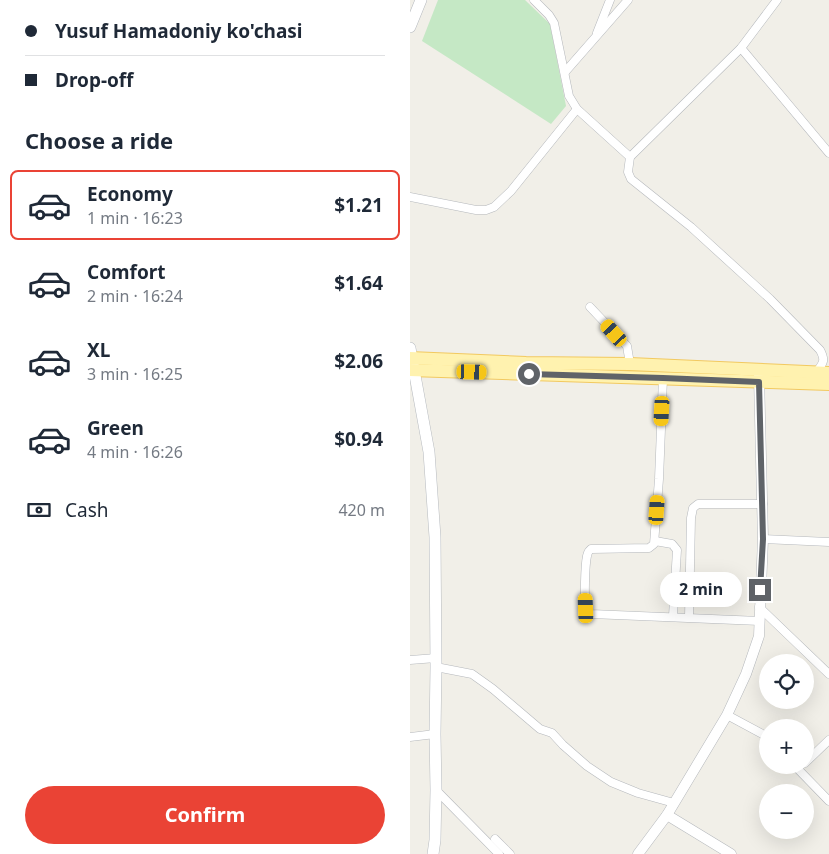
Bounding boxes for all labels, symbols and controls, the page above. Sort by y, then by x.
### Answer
text: Yusuf Hamadoniy ko'chasi [55,18,303,44]
text: Drop-off [55,67,134,93]
text: Choose a ride [25,125,173,155]
text: Economy [87,181,173,207]
icon: car [27,183,72,228]
text: $1.21 [334,192,383,218]
text: 1 min · 16:23 [87,207,183,229]
text: Comfort [87,259,166,285]
icon: car [27,261,72,306]
text: $1.64 [334,270,383,296]
text: 2 min · 16:24 [87,285,183,307]
car [598,317,629,349]
text: XL [87,337,110,363]
icon: car [27,339,72,384]
text: $2.06 [334,348,383,374]
text: 3 min · 16:25 [87,363,183,385]
route start [518,363,540,385]
car [456,364,487,380]
car [653,396,670,426]
text: Green [87,415,144,441]
icon: car [27,417,72,462]
text: $0.94 [334,426,383,452]
text: 4 min · 16:26 [87,441,183,463]
car [648,495,665,525]
icon: cash [25,496,53,524]
text: Cash [65,497,109,523]
text: 420 m [338,499,385,521]
callout: 2 min [660,572,742,608]
text: 2 min [679,578,723,600]
route end [749,579,771,601]
car [577,593,594,623]
map controls [759,654,814,839]
button: locate [759,654,814,709]
button: + [759,719,814,774]
button: − [759,784,814,839]
button: Confirm [25,786,385,844]

